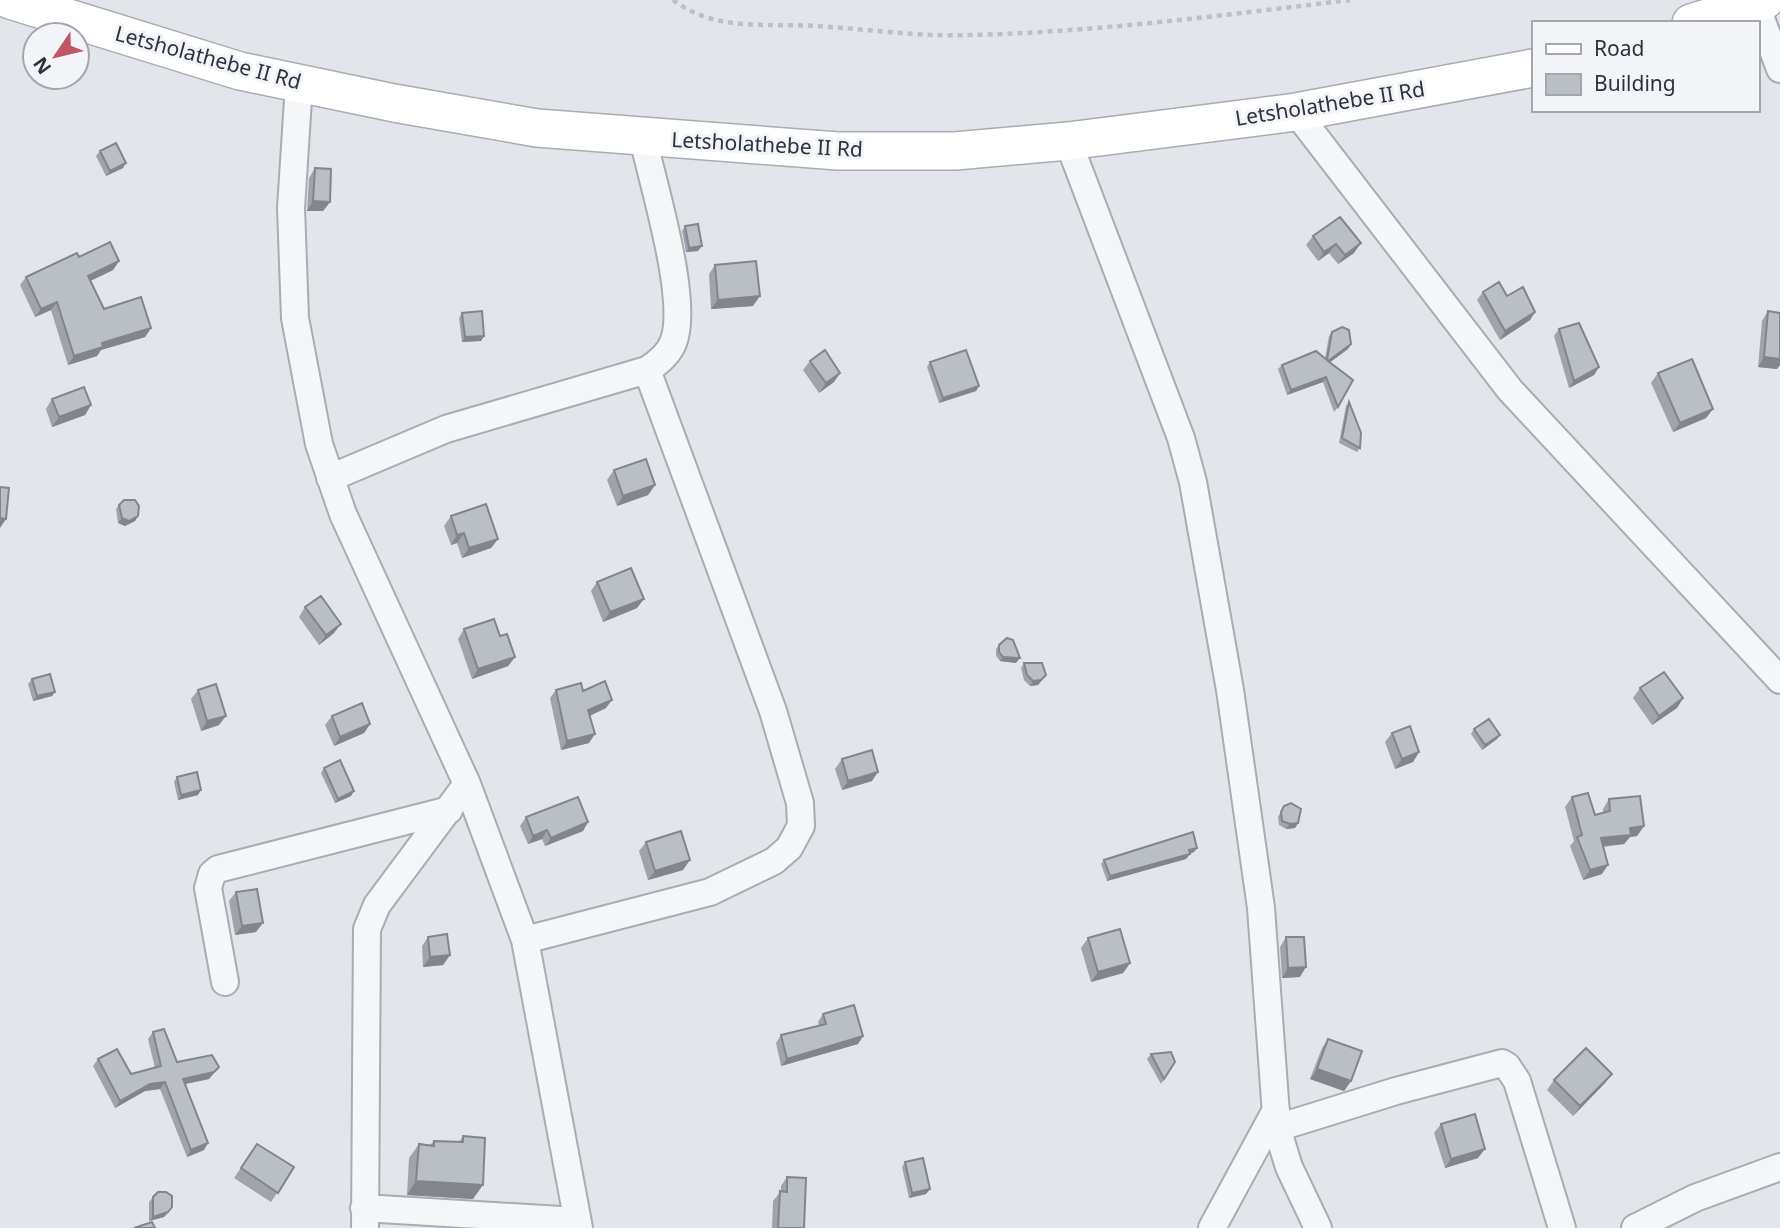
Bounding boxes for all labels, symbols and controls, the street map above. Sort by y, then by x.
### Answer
street label: Letsholathebe II Rd [112,19,304,95]
north arrow [21,21,91,91]
legend [1532,21,1759,112]
text: Road [1594,34,1644,62]
text: N [27,52,57,80]
text: Building [1594,69,1676,97]
street label: Letsholathebe II Rd [1233,74,1427,132]
street label: Letsholathebe II Rd [671,125,863,163]

